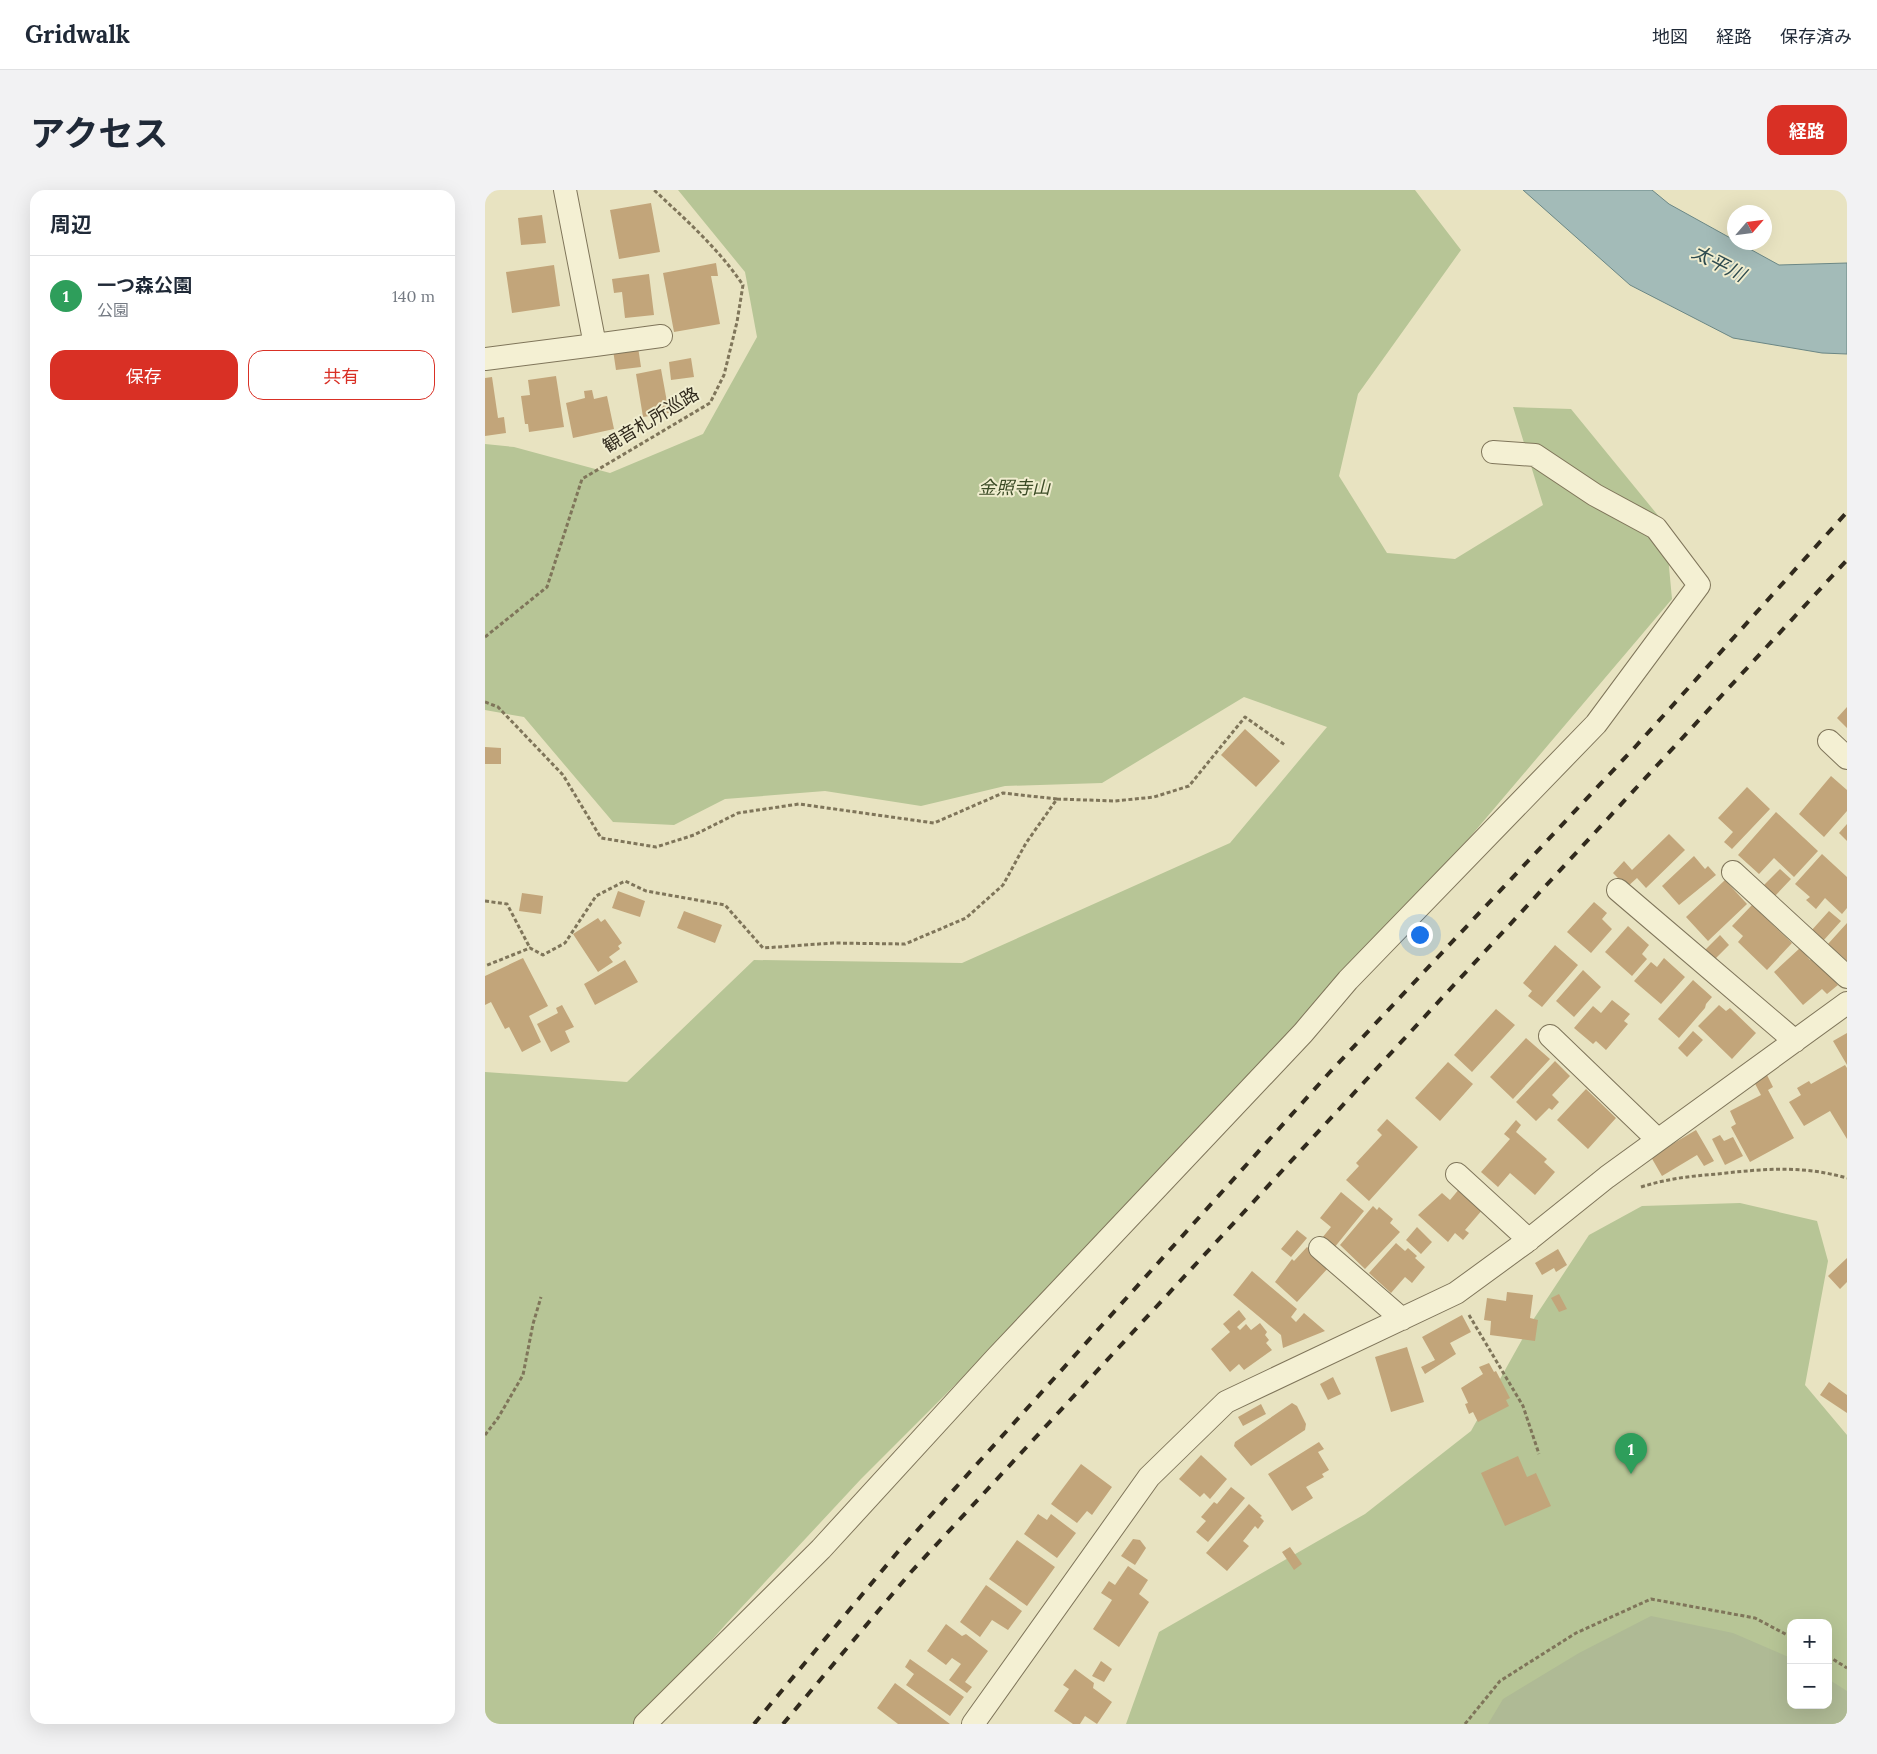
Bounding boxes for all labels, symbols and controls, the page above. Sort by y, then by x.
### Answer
text: Gridwalk [25,19,130,50]
text: 地図 [1652,25,1688,48]
text: 経路 [1716,25,1752,48]
text: 保存済み [1780,25,1852,48]
button: 経路 [1767,105,1847,155]
text: アクセス [30,111,168,156]
north arrow [1727,205,1772,250]
text: 周辺 [50,211,92,238]
water label: 太平川 [1688,239,1752,288]
text: 一つ森公園 [97,273,192,297]
text: 1 [63,286,69,306]
text: 140 m [392,286,435,306]
text: 公園 [97,300,129,320]
button: 保存 [50,350,238,400]
button: 共有 [248,350,435,400]
street label: 観音札所巡路 [599,382,703,457]
park label: 金照寺山 [978,476,1051,499]
your location [1407,922,1433,948]
pin: 1 [1615,1433,1647,1474]
map controls [1787,1619,1832,1709]
button: + [1787,1619,1832,1664]
button: − [1787,1664,1832,1709]

